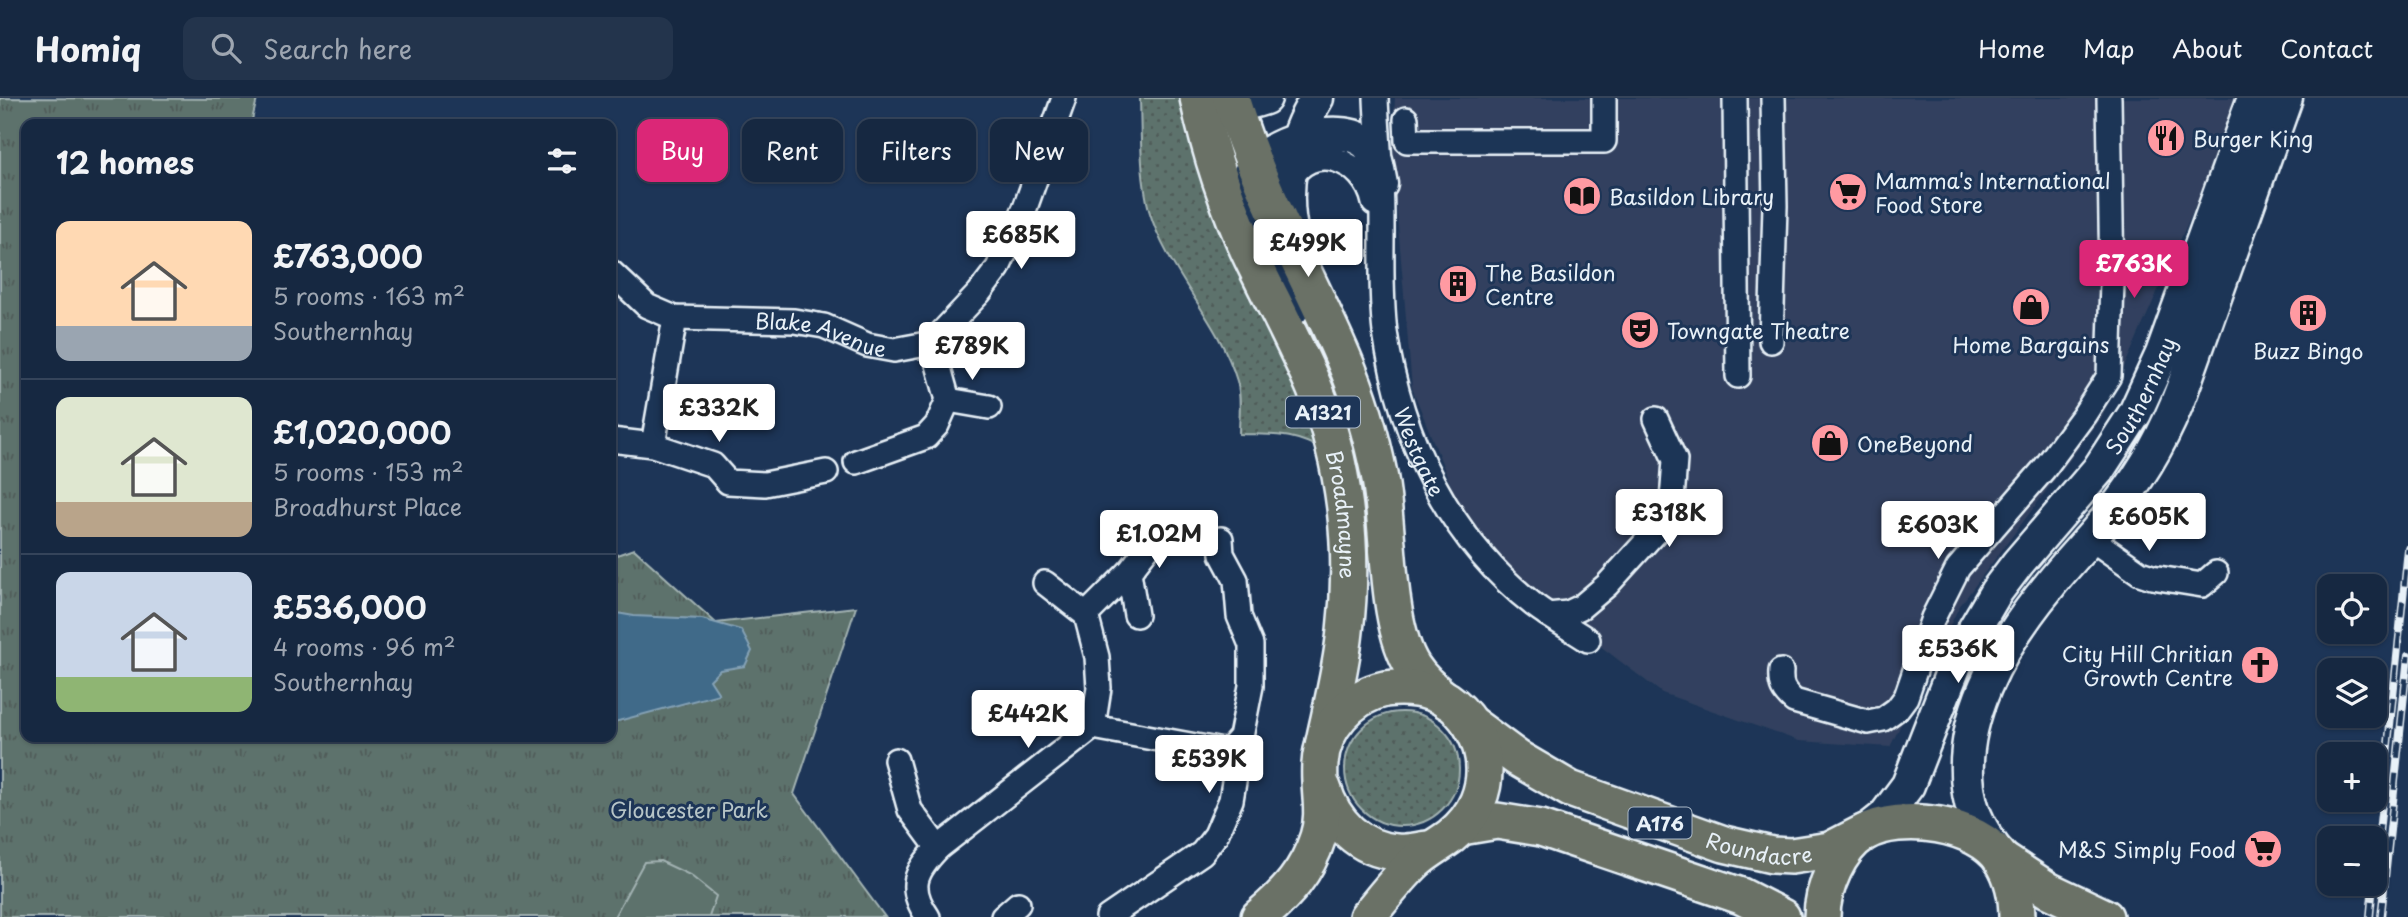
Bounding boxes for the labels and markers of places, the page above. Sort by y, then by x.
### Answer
restaurant icon: Burger King [2145,117,2187,159]
place label: Burger King [2193,122,2313,154]
place label: Mamma's International Food Store [1875,164,2111,220]
supermarket icon: Mamma's International Food Store [1827,171,1869,213]
library icon: Basildon Library [1561,175,1603,217]
place label: Basildon Library [1609,180,1774,212]
pin: £685K [972,212,1070,271]
pin: £499K [1259,220,1357,279]
pin: £763K [2085,240,2183,300]
place label: The Basildon Centre [1485,256,1615,312]
building icon: The Basildon Centre [1437,263,1479,305]
shop icon: Home Bargains [2010,286,2052,328]
building icon: Buzz Bingo [2287,292,2329,334]
theatre icon: Towngate Theatre [1619,309,1661,351]
place label: Towngate Theatre [1667,314,1850,346]
pin: £789K [923,322,1021,382]
place label: Home Bargains [1953,328,2109,360]
place label: Buzz Bingo [2253,334,2363,366]
pin: £332K [670,384,768,444]
shop icon: OneBeyond [1809,422,1851,464]
place label: OneBeyond [1857,427,1973,459]
pin: £318K [1620,490,1718,549]
pin: £605K [2100,494,2198,553]
pin: £603K [1889,502,1987,561]
pin: £1.02M [1102,510,1216,570]
pin: £536K [1909,626,2007,685]
place label: City Hill Chritian Growth Centre [2062,637,2233,693]
church icon: City Hill Chritian Growth Centre [2239,644,2281,686]
pin: £442K [979,690,1077,750]
pin: £539K [1160,736,1258,795]
supermarket icon: M&S Simply Food [2242,828,2284,870]
place label: M&S Simply Food [2058,833,2236,865]

